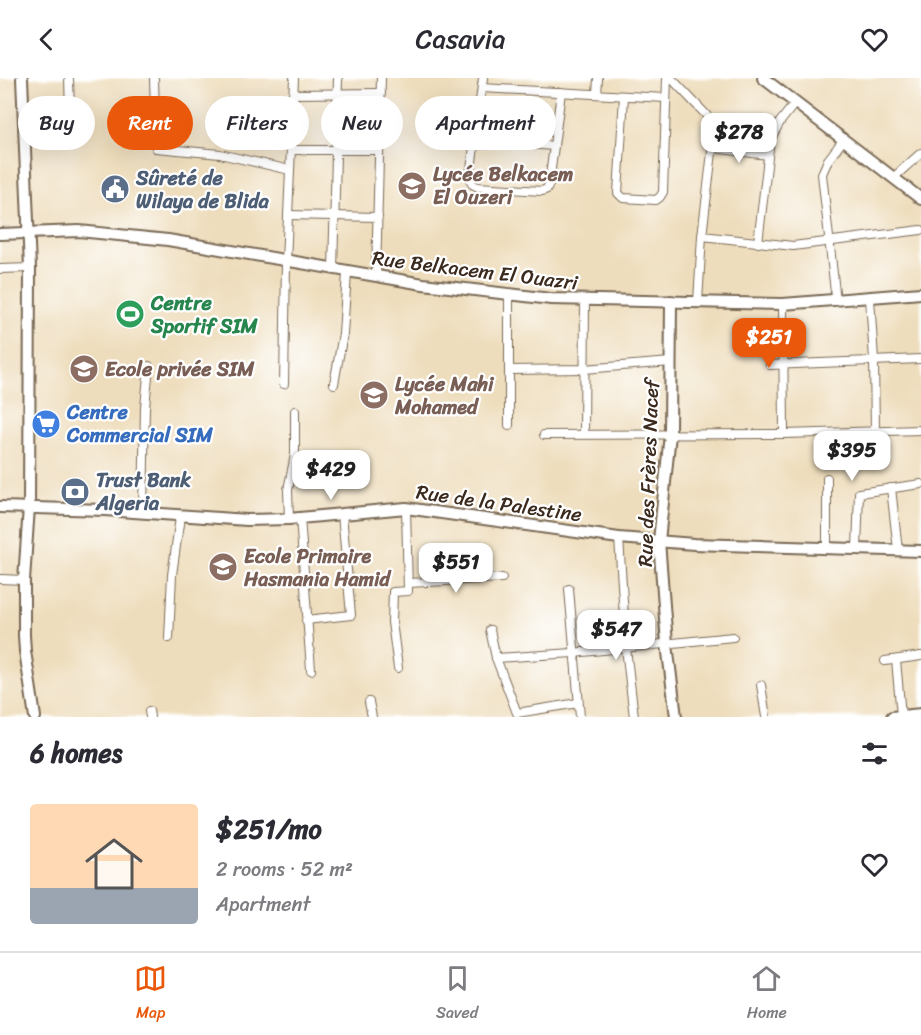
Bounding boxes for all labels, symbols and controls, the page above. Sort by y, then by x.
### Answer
text: Casavia [416,15,505,63]
icon: back [30,23,63,56]
icon: heart [858,23,891,56]
chip: Buy [18,96,95,150]
chip: Rent [107,96,193,150]
chip: Filters [205,96,309,150]
chip: New [321,96,403,150]
chip: Apartment [415,96,556,150]
pin: $278 [703,113,775,164]
text: $278 [715,115,763,150]
place label: Lycée Belkacem El Ouzeri [433,157,573,215]
place label: Sûreté de Wilaya de Blida [135,161,270,219]
school or university icon: Lycée Belkacem El Ouzeri [396,170,428,202]
public building icon: Sûreté de Wilaya de Blida [99,173,131,205]
street label: Rue Belkacem El Ouazri [370,241,580,301]
place label: Centre Sportif SIM [150,286,259,344]
sports icon: Centre Sportif SIM [114,298,146,330]
pin: $251 [733,318,805,369]
text: $251 [746,320,792,355]
place label: Ecole privée SIM [105,352,255,387]
school or university icon: Ecole privée SIM [68,353,100,385]
place label: Lycée Mahi Mohamed [394,367,495,425]
street label: Rue des Frères Nacef [628,376,669,567]
school or university icon: Lycée Mahi Mohamed [358,379,390,411]
place label: Centre Commercial SIM [66,395,214,453]
supermarket icon: Centre Commercial SIM [30,408,62,440]
pin: $395 [816,431,888,482]
text: $395 [828,433,876,468]
pin: $429 [295,450,367,501]
text: $429 [306,452,356,487]
place label: Trust Bank Algeria [95,463,191,521]
street label: Rue de la Palestine [414,475,584,532]
bank icon: Trust Bank Algeria [59,476,91,508]
place label: Ecole Primaire Hasmania Hamid [243,539,391,597]
pin: $551 [420,543,492,594]
text: $551 [433,545,479,580]
school or university icon: Ecole Primaire Hasmania Hamid [207,551,239,583]
pin: $547 [580,610,652,661]
text: $547 [591,612,641,647]
text: 6 homes [30,730,122,776]
icon: filters [858,737,891,770]
text: $251/mo [216,806,322,852]
icon: home [78,828,150,900]
icon: heart [858,848,891,881]
text: 2 rooms · 52 m² [216,852,353,887]
text: Apartment [216,887,310,922]
tab: Map [134,962,167,1027]
tab: Saved [436,962,478,1027]
tab: Home [747,962,787,1027]

